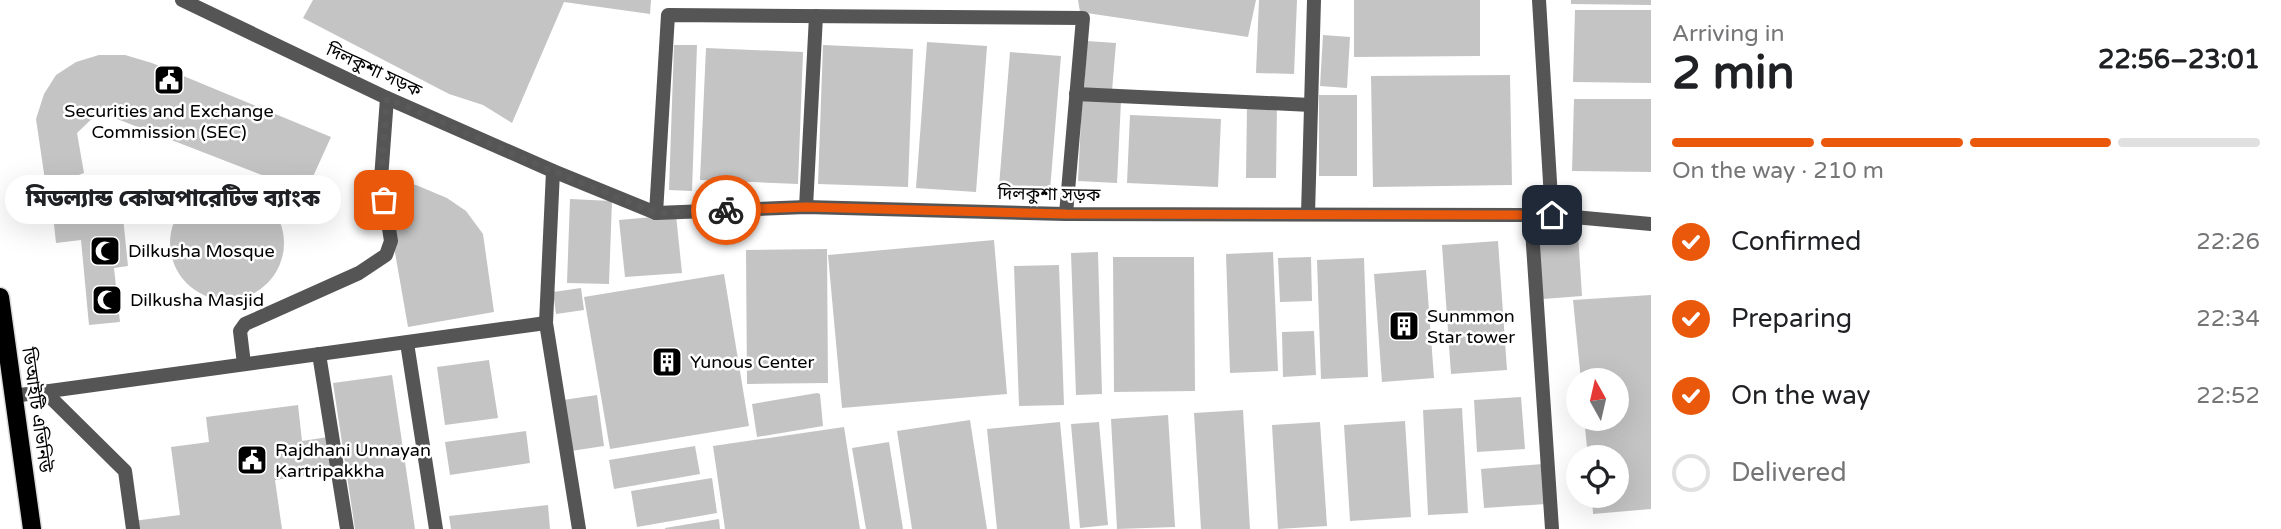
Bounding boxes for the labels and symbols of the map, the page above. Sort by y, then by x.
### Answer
street label: দিলকুশা সড়ক [322,38,426,102]
public building icon: Securities and Exchange Commission (SEC) [152,63,186,97]
place label: Securities and Exchange Commission (SEC) [64,100,274,143]
pin [354,170,414,230]
courier [691,175,761,245]
callout: মিডল্যান্ড কোঅপারেটিভ ব্যাংক [6,176,342,224]
street label: দিলকুশা সড়ক [996,182,1101,206]
pin [1522,185,1582,245]
mosque icon: Dilkusha Mosque [88,234,122,268]
place label: Dilkusha Mosque [128,240,275,262]
mosque icon: Dilkusha Masjid [90,283,124,317]
place label: Dilkusha Masjid [130,289,264,311]
place label: Sunmmon Star tower [1427,305,1515,348]
building icon: Sunmmon Star tower [1387,309,1421,343]
street label: ডিআইটি এভিনিউ [17,345,57,474]
building icon: Yunous Center [650,345,684,379]
place label: Yunous Center [690,351,815,373]
north arrow [1566,368,1629,430]
place label: Rajdhani Unnayan Kartripakkha [275,439,431,482]
public building icon: Rajdhani Unnayan Kartripakkha [235,443,269,477]

